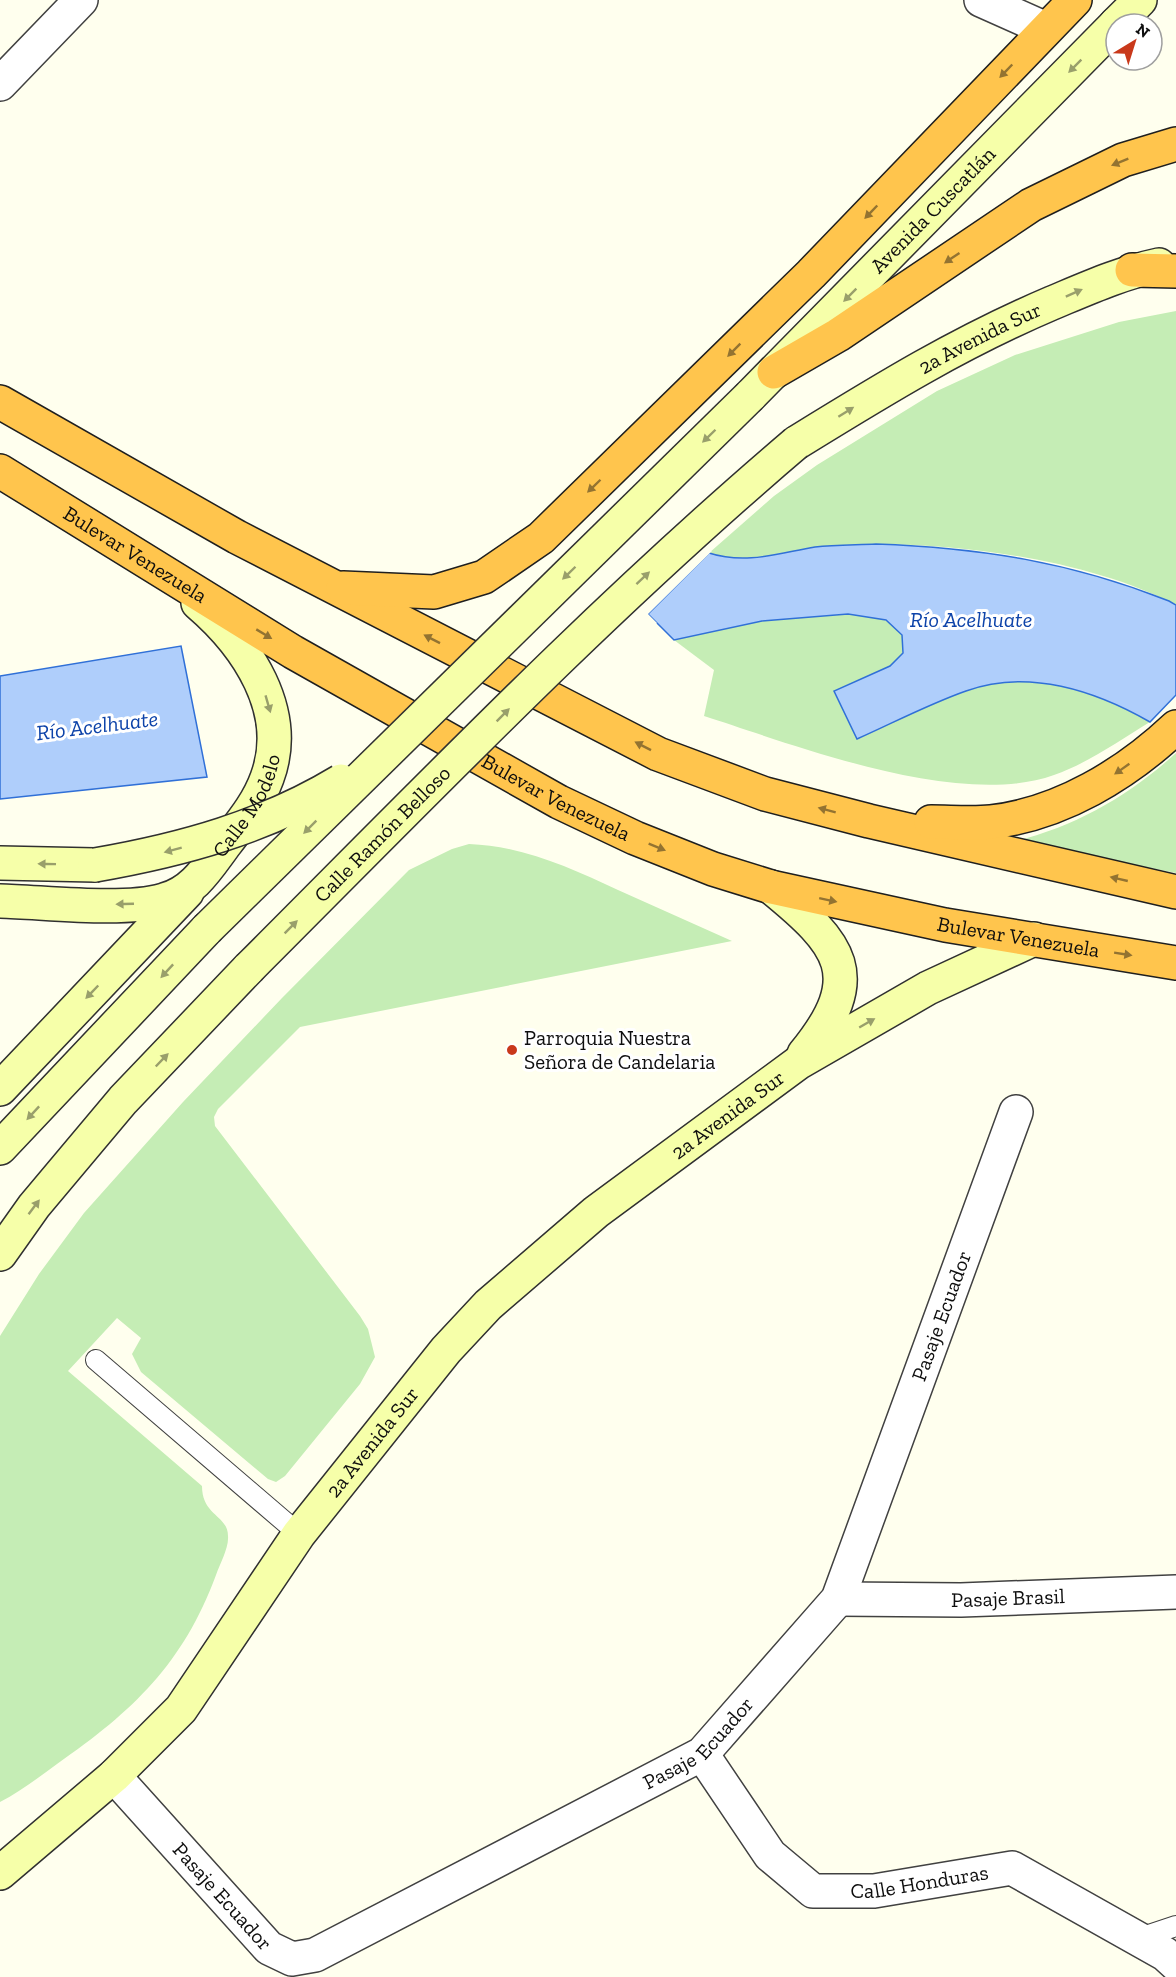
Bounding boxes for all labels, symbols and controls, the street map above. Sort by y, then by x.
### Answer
north arrow [1104,12,1164,72]
text: N [1132,19,1154,42]
one-way arrow [1068,59,1082,74]
one-way arrow [999,63,1013,77]
street label: Avenida Cuscatlán [865,141,1000,278]
one-way arrow [1111,157,1129,167]
one-way arrow [864,204,878,219]
one-way arrow [944,252,960,264]
one-way arrow [843,287,857,301]
one-way arrow [1066,289,1083,298]
street label: 2a Avenida Sur [914,296,1045,379]
one-way arrow [727,343,741,357]
one-way arrow [838,406,854,417]
one-way arrow [702,429,716,443]
one-way arrow [588,479,602,493]
street label: Bulevar Venezuela [59,500,212,608]
one-way arrow [562,565,576,579]
one-way arrow [635,572,649,586]
water label: Río Acelhuate [910,606,1032,633]
one-way arrow [256,629,272,640]
one-way arrow [423,634,440,643]
one-way arrow [264,695,273,713]
water label: Río Acelhuate [35,705,160,746]
one-way arrow [496,707,510,722]
one-way arrow [635,741,652,751]
street label: Bulevar Venezuela [477,748,634,846]
street label: Calle Modelo [207,752,285,862]
street label: Calle Ramón Belloso [309,760,455,907]
one-way arrow [1115,763,1131,775]
one-way arrow [818,804,836,814]
one-way arrow [303,819,317,833]
one-way arrow [648,843,666,852]
one-way arrow [164,846,182,855]
one-way arrow [38,859,57,868]
one-way arrow [1110,873,1128,883]
one-way arrow [819,895,838,905]
one-way arrow [115,900,134,909]
street label: Bulevar Venezuela [935,911,1101,962]
one-way arrow [283,920,297,934]
one-way arrow [1114,950,1133,959]
one-way arrow [161,963,174,978]
one-way arrow [86,985,100,999]
one-way arrow [859,1018,875,1029]
place label: Parroquia Nuestra Señora de Candelaria [524,1025,715,1074]
marker: Parroquia Nuestra Señora de Candelaria [505,1043,519,1057]
one-way arrow [154,1053,168,1067]
street label: 2a Avenida Sur [666,1064,789,1164]
one-way arrow [26,1105,40,1120]
one-way arrow [27,1199,39,1214]
street label: Pasaje Ecuador [906,1247,976,1384]
street label: 2a Avenida Sur [320,1382,424,1502]
street label: Pasaje Brasil [951,1583,1066,1612]
street label: Pasaje Ecuador [639,1691,758,1794]
street label: Pasaje Ecuador [168,1837,278,1955]
street label: Calle Honduras [851,1859,990,1903]

